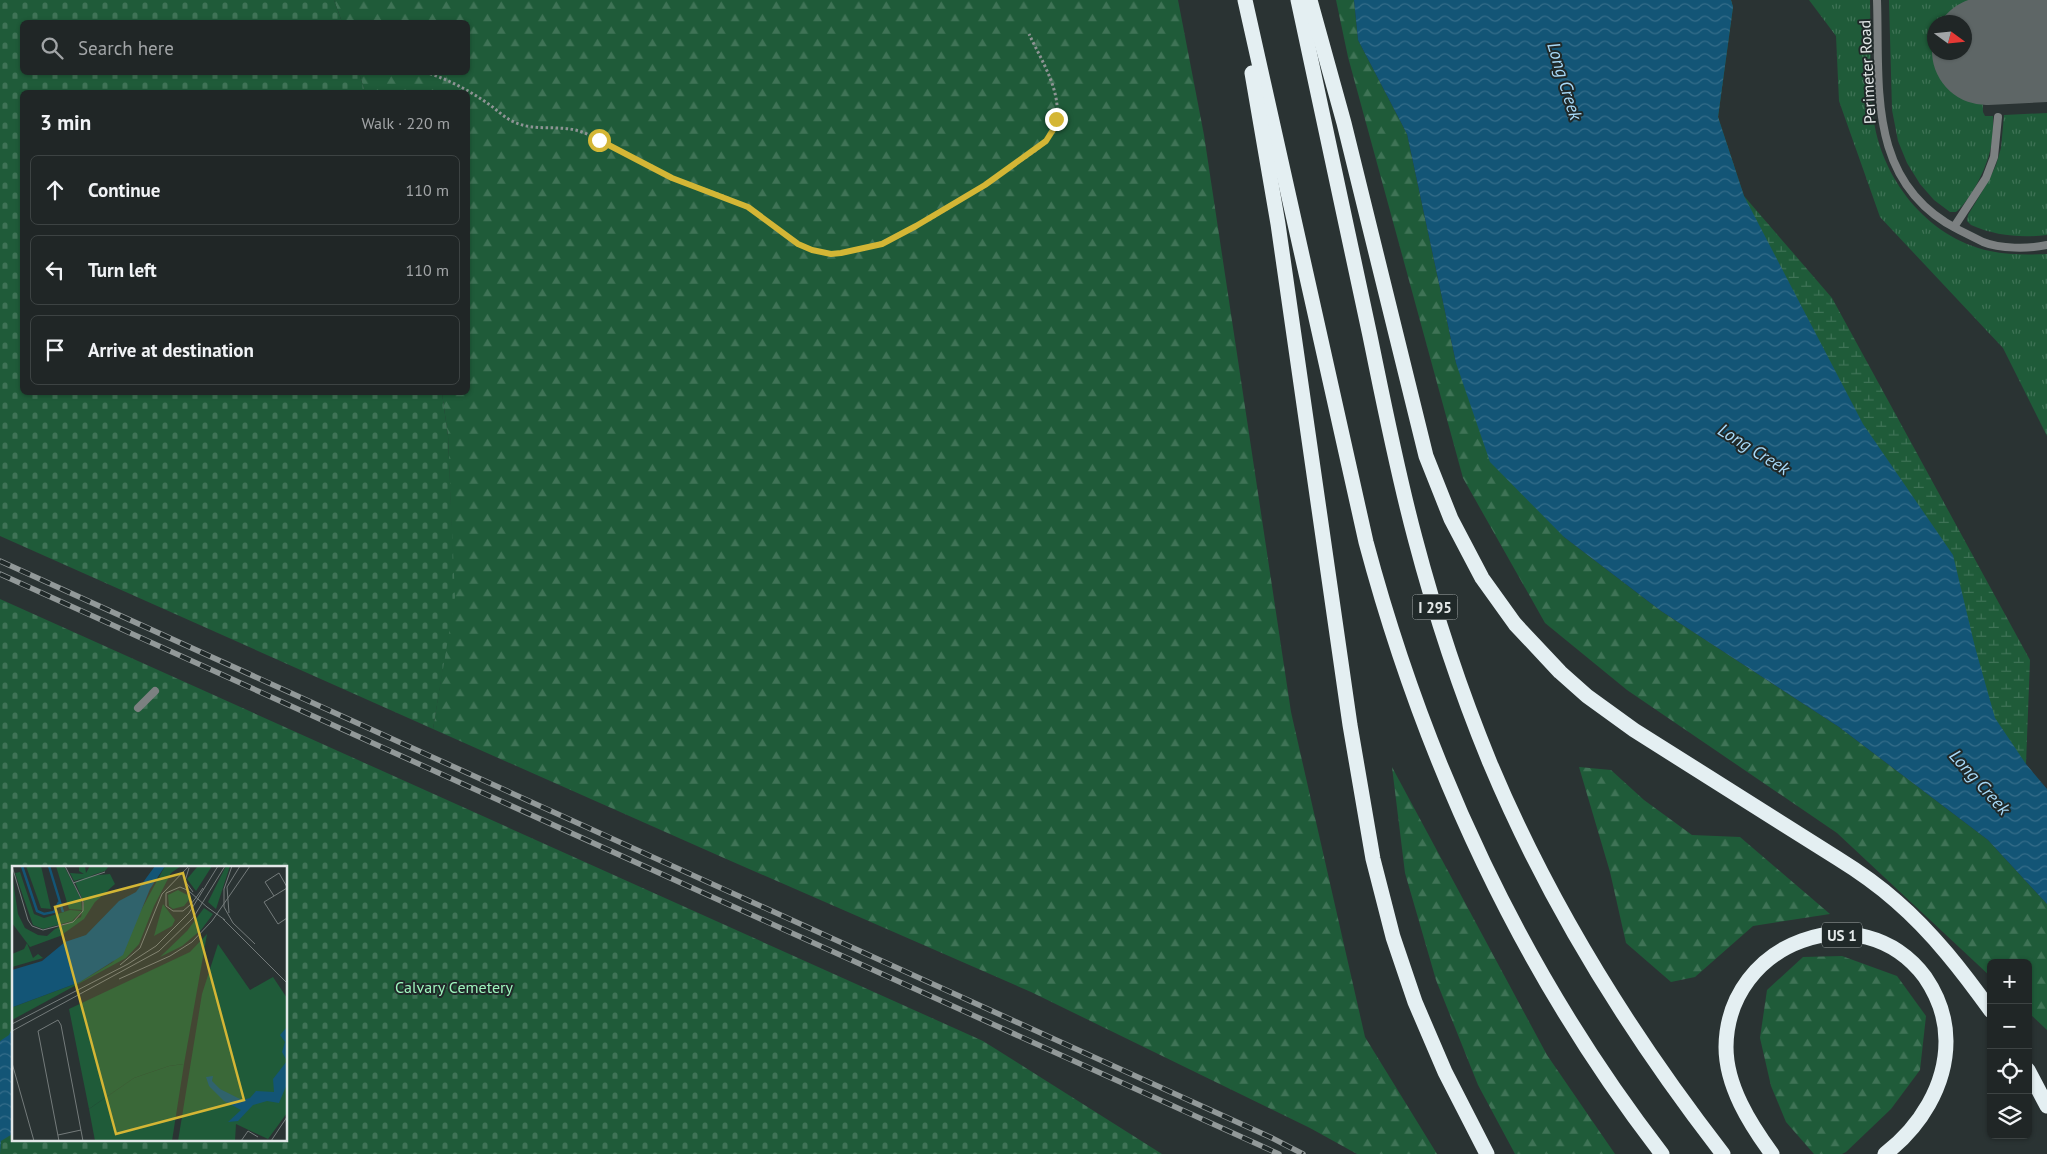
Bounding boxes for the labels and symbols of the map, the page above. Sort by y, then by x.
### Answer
north arrow [1927,15,1972,60]
street label: Perimeter Road [1854,19,1880,125]
water label: Long Creek [1542,39,1588,124]
route end [1045,108,1068,131]
route start [588,129,611,152]
water label: Long Creek [1714,418,1795,481]
road number: I 295 [1412,594,1458,620]
water label: Long Creek [1945,744,2016,820]
inset map [12,866,288,1142]
road number: US 1 [1822,922,1862,948]
park label: Calvary Cemetery [395,977,513,997]

